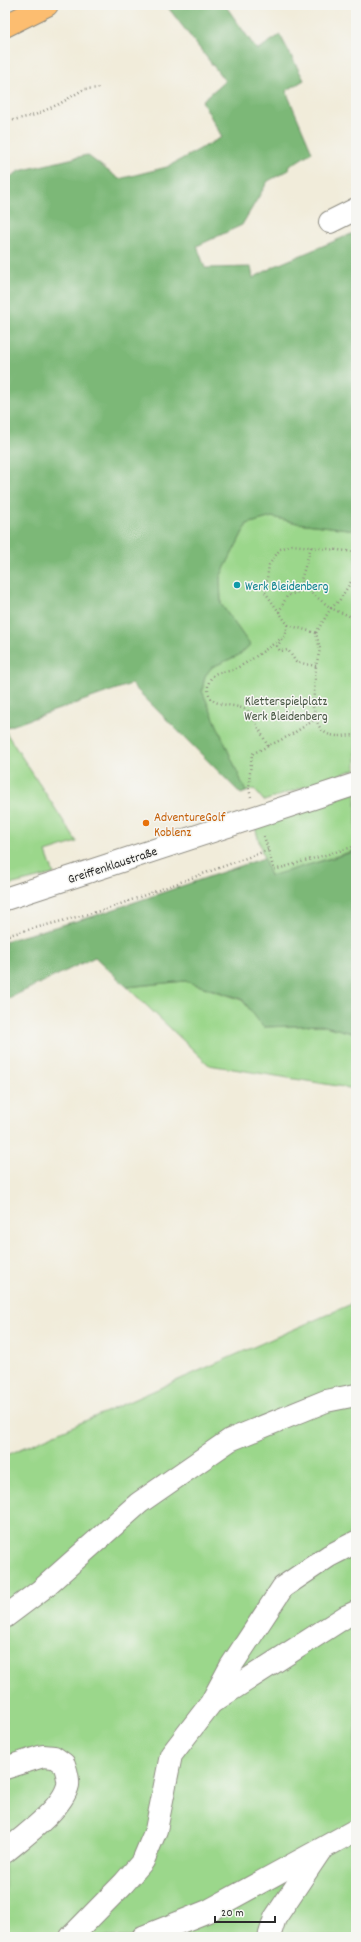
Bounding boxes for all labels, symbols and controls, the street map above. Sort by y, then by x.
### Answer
place label: Werk Bleidenberg [245,578,329,597]
marker: Werk Bleidenberg [232,580,242,590]
park label: Kletterspielplatz Werk Bleidenberg [244,693,328,727]
place label: AdventureGolf Koblenz [154,809,226,843]
marker: AdventureGolf Koblenz [141,818,151,828]
street label: Greiffenklaustraße [66,843,160,890]
scale bar [215,1898,275,1924]
text: 20 m [221,1905,244,1922]

